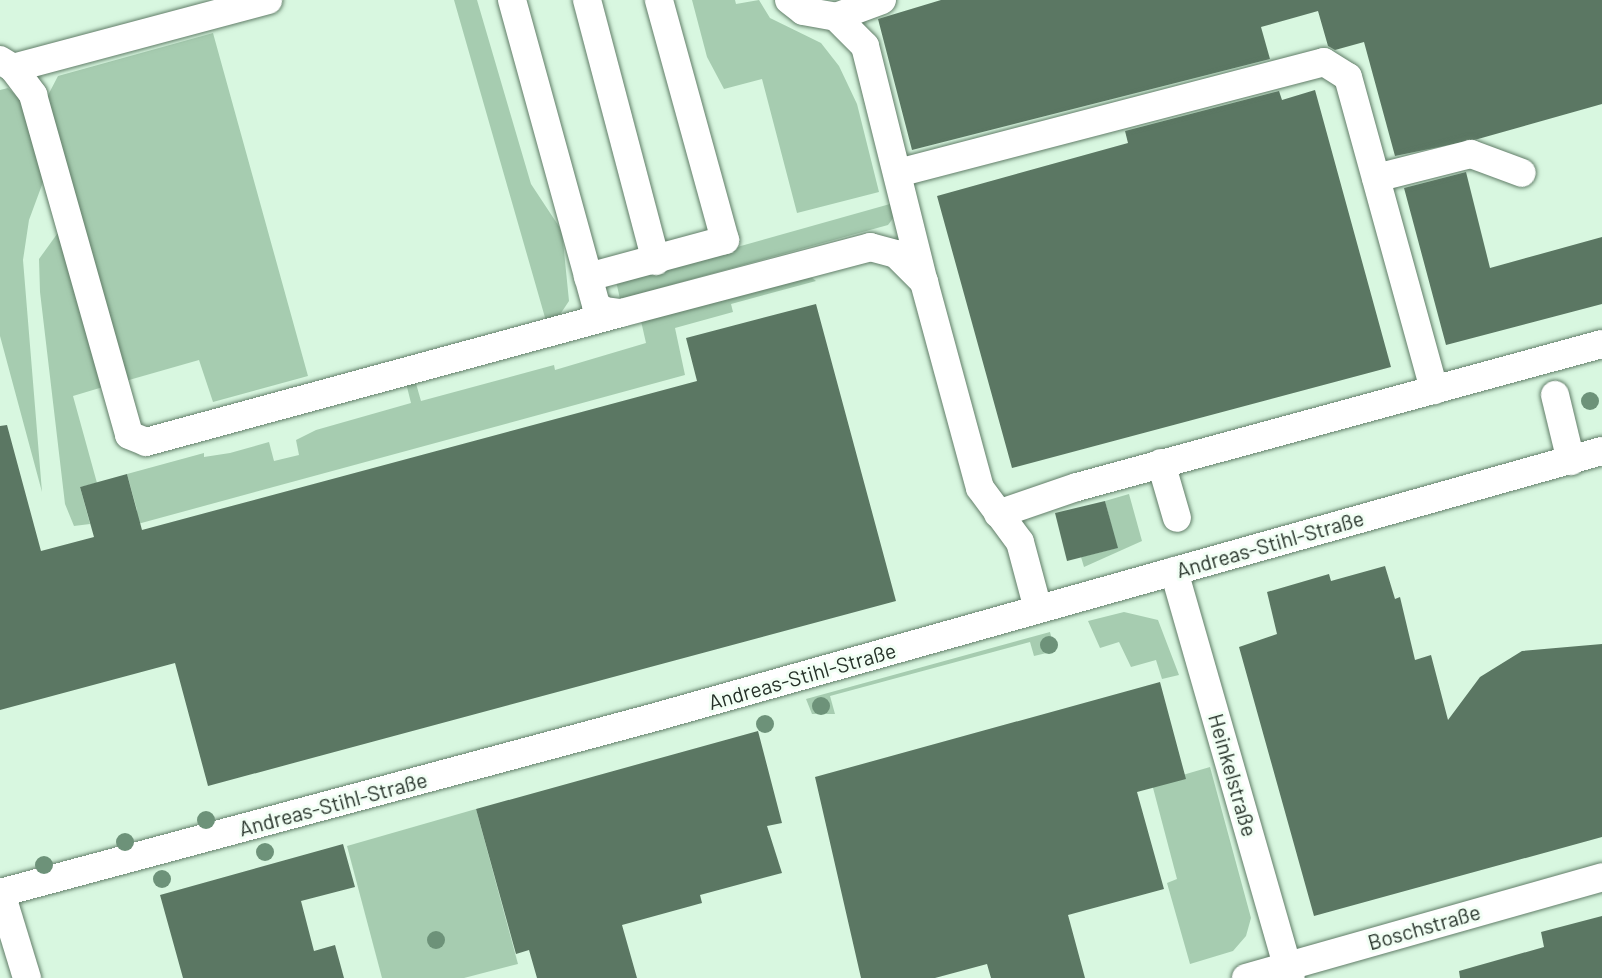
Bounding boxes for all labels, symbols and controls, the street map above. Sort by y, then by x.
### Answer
street label: Andreas-Stihl-Straße [1173,505,1367,583]
street label: Andreas-Stihl-Straße [705,637,899,715]
street label: Heinkelstraße [1203,711,1263,839]
street label: Andreas-Stihl-Straße [236,767,430,841]
street label: Boschstraße [1365,899,1483,955]

